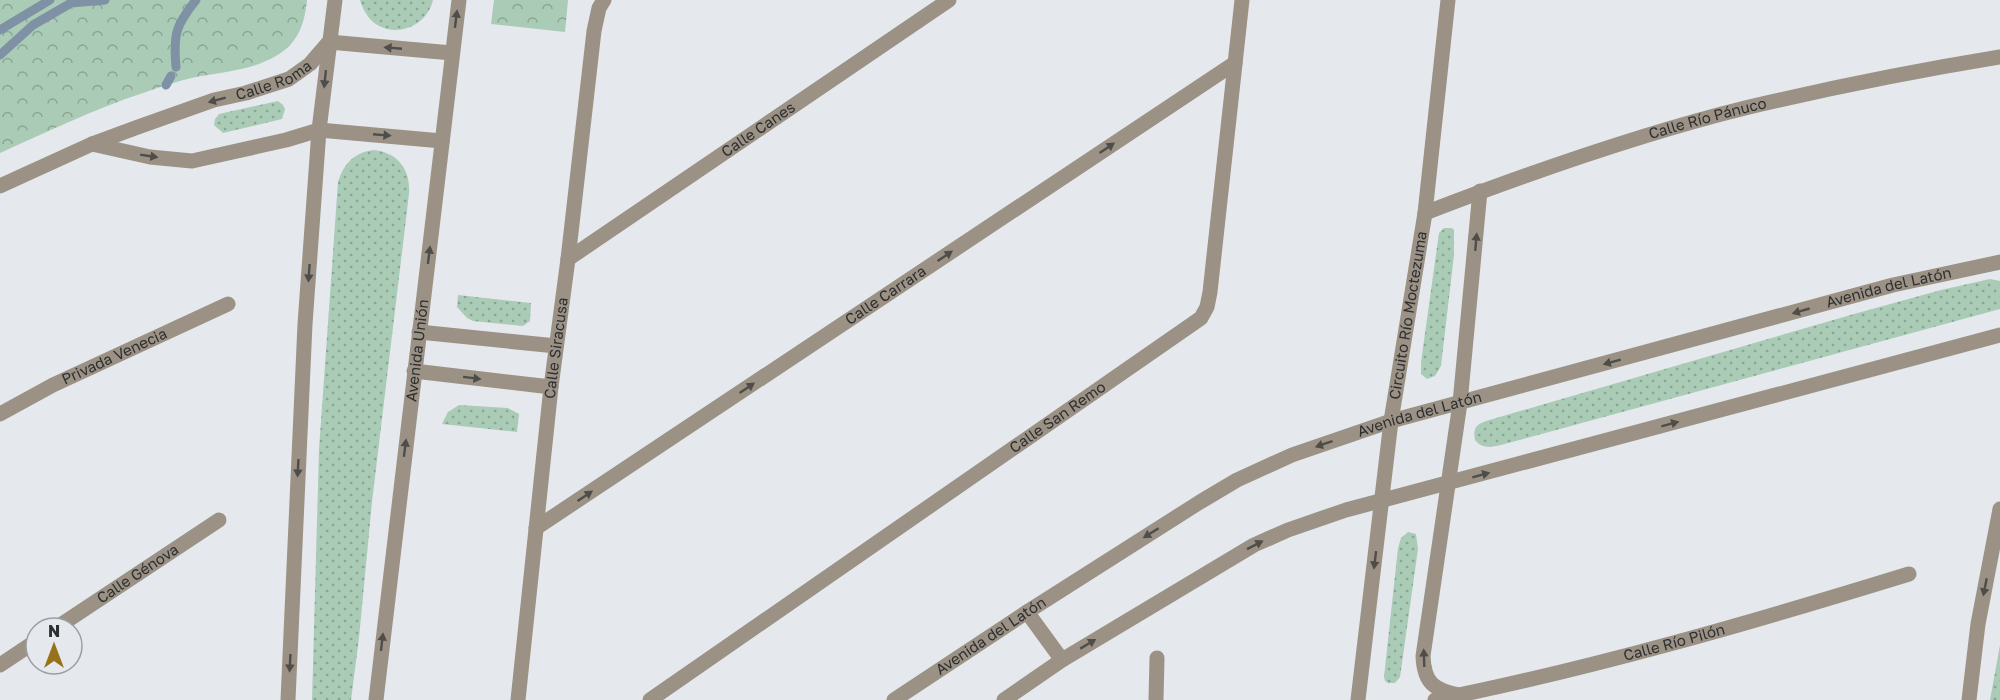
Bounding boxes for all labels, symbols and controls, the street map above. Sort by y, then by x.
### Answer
one-way arrow [451,10,461,29]
one-way arrow [384,43,403,53]
street label: Calle Roma [234,56,315,103]
one-way arrow [320,69,330,88]
street label: Calle Río Pánuco [1646,93,1768,142]
one-way arrow [208,96,226,105]
street label: Calle Canes [717,97,798,160]
one-way arrow [372,131,391,140]
one-way arrow [1099,143,1115,154]
one-way arrow [140,152,159,161]
street label: Circuito Río Moctezuma [1385,230,1430,401]
one-way arrow [1471,233,1481,252]
one-way arrow [424,245,433,264]
one-way arrow [936,251,953,262]
street label: Calle Carrara [841,261,929,328]
street label: Avenida del Latón [1824,263,1953,311]
one-way arrow [304,264,313,283]
street label: Calle Siracusa [540,296,571,400]
street label: Avenida Unión [401,298,431,403]
one-way arrow [1792,307,1810,317]
street label: Privada Venecia [58,324,169,388]
one-way arrow [1603,358,1621,367]
one-way arrow [463,373,482,383]
street label: Calle San Remo [1006,377,1109,456]
one-way arrow [739,382,756,393]
street label: Avenida del Latón [1355,387,1483,440]
one-way arrow [1661,419,1679,429]
one-way arrow [400,439,410,458]
one-way arrow [1315,439,1333,449]
one-way arrow [294,458,303,477]
one-way arrow [1472,470,1490,479]
one-way arrow [577,490,593,501]
one-way arrow [1143,527,1159,538]
street label: Calle Génova [93,539,181,607]
one-way arrow [1247,540,1264,550]
one-way arrow [1370,551,1379,570]
one-way arrow [1980,578,1989,597]
street label: Avenida del Latón [932,592,1049,678]
north arrow [24,616,84,676]
street label: Calle Río Pilón [1621,619,1727,664]
text: N [48,621,60,641]
one-way arrow [378,632,387,651]
one-way arrow [1080,639,1096,650]
one-way arrow [1419,648,1428,667]
one-way arrow [285,653,294,672]

